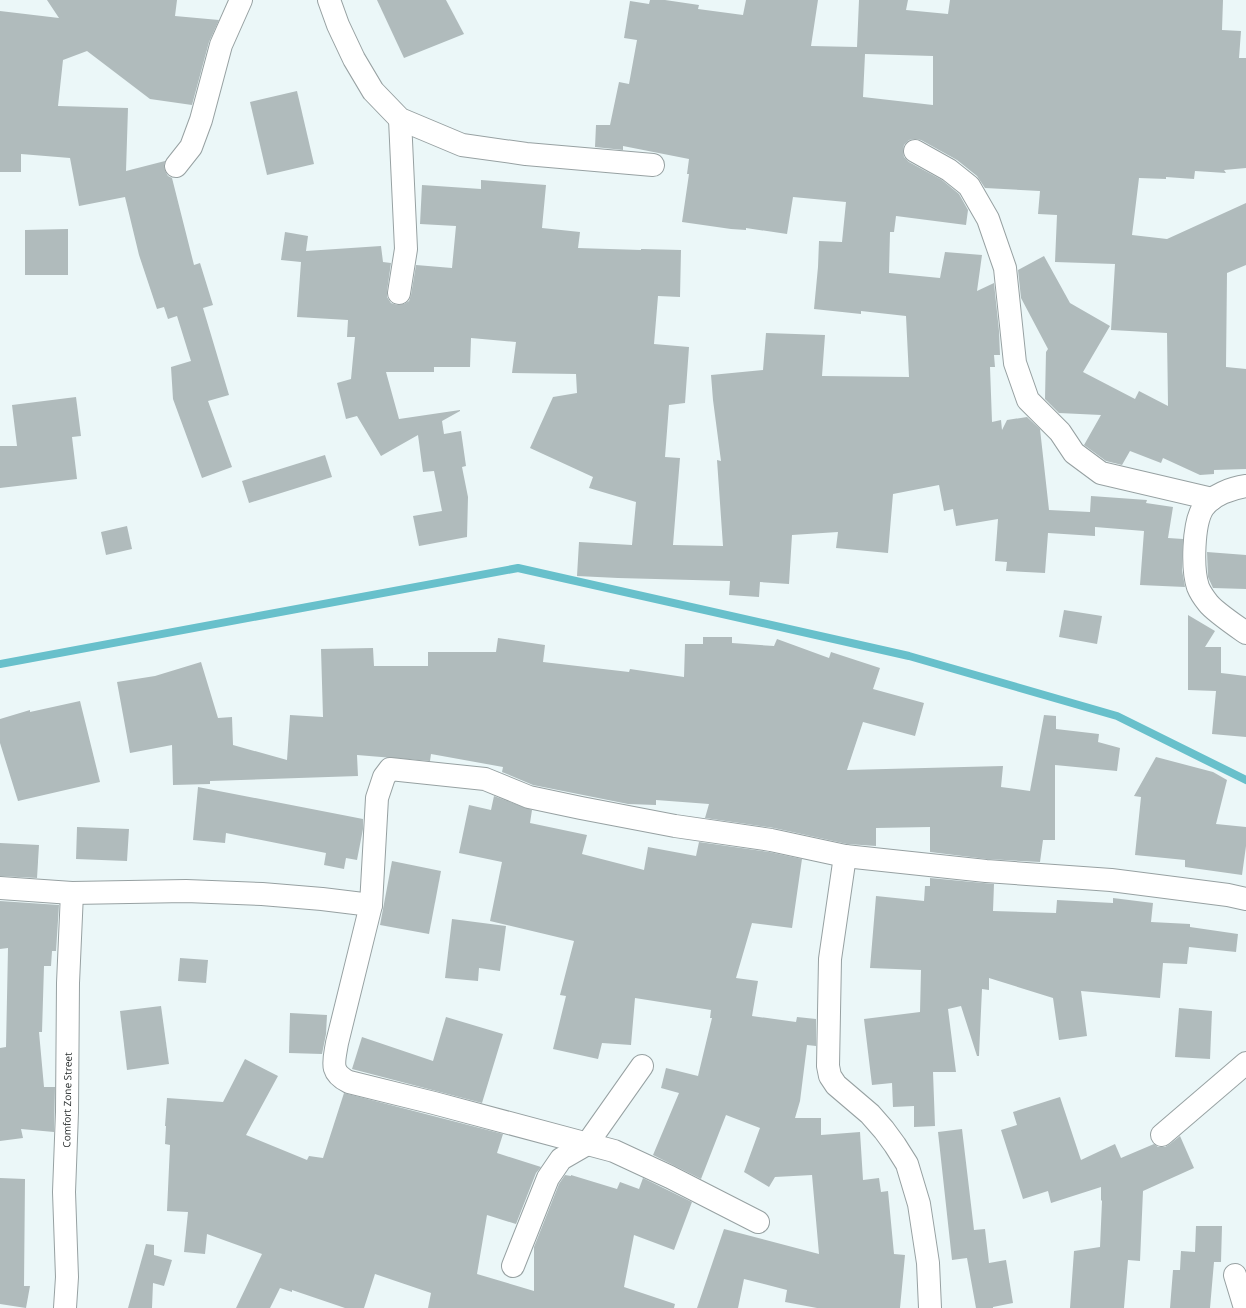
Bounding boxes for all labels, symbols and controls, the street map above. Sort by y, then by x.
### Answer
street label: Comfort Zone Street [59,1052,75,1148]

